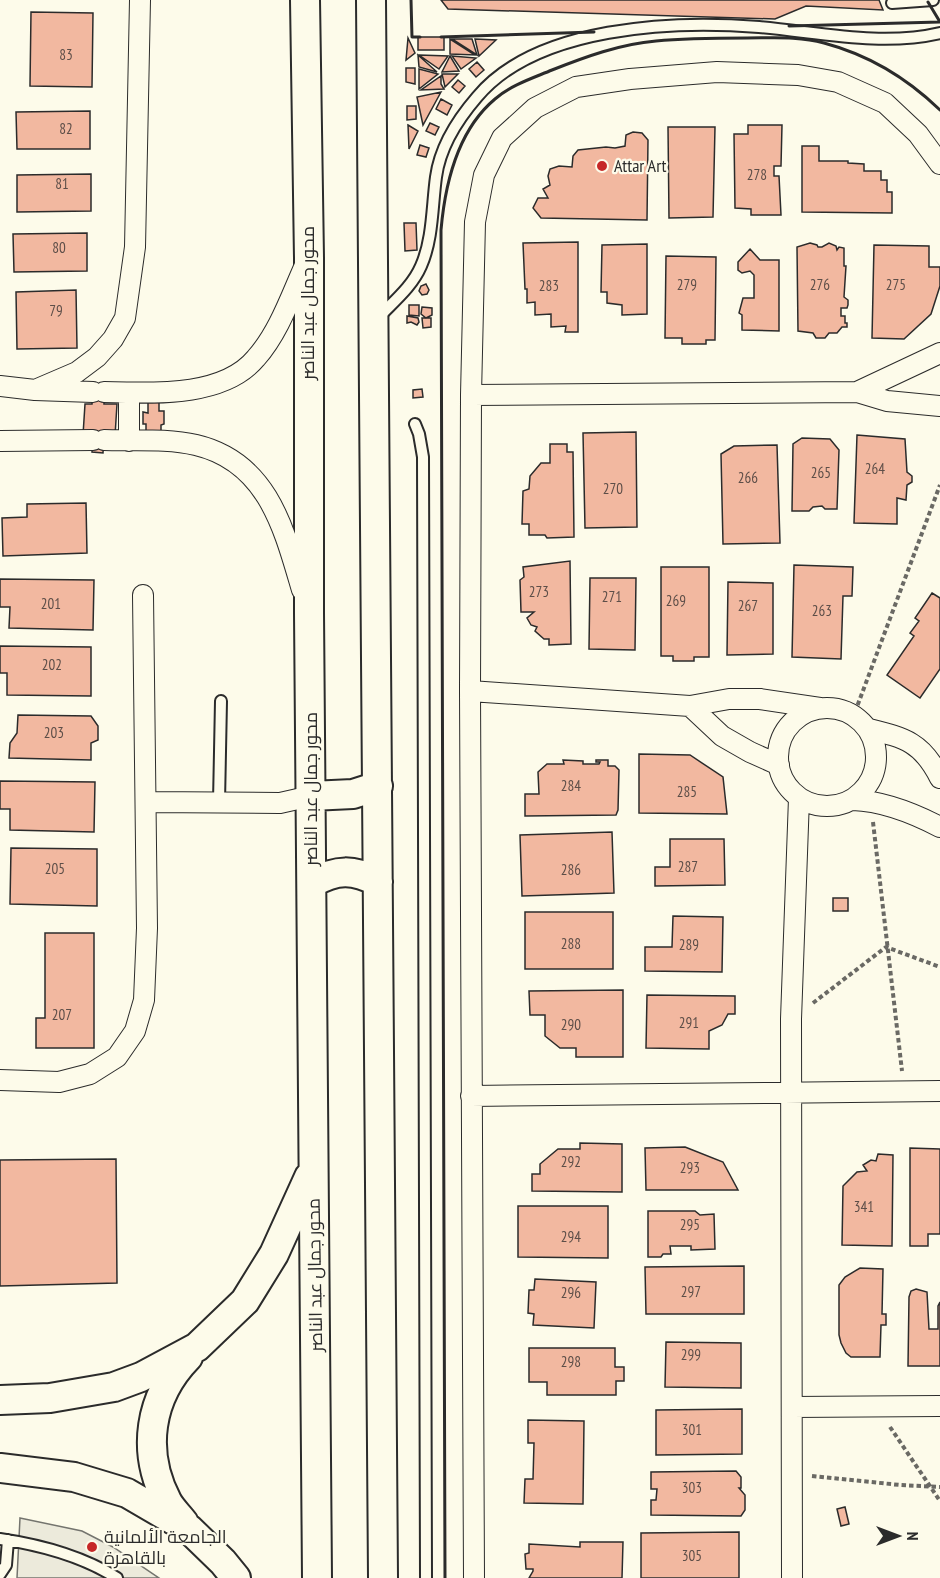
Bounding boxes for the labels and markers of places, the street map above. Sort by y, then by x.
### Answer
place label: Attar Art [614,154,667,177]
marker: Attar Art [595,159,609,173]
place label: الجامعة الألمانية بالقاهرة [104,1525,227,1569]
marker: الجامعة الألمانية بالقاهرة [85,1540,99,1554]

